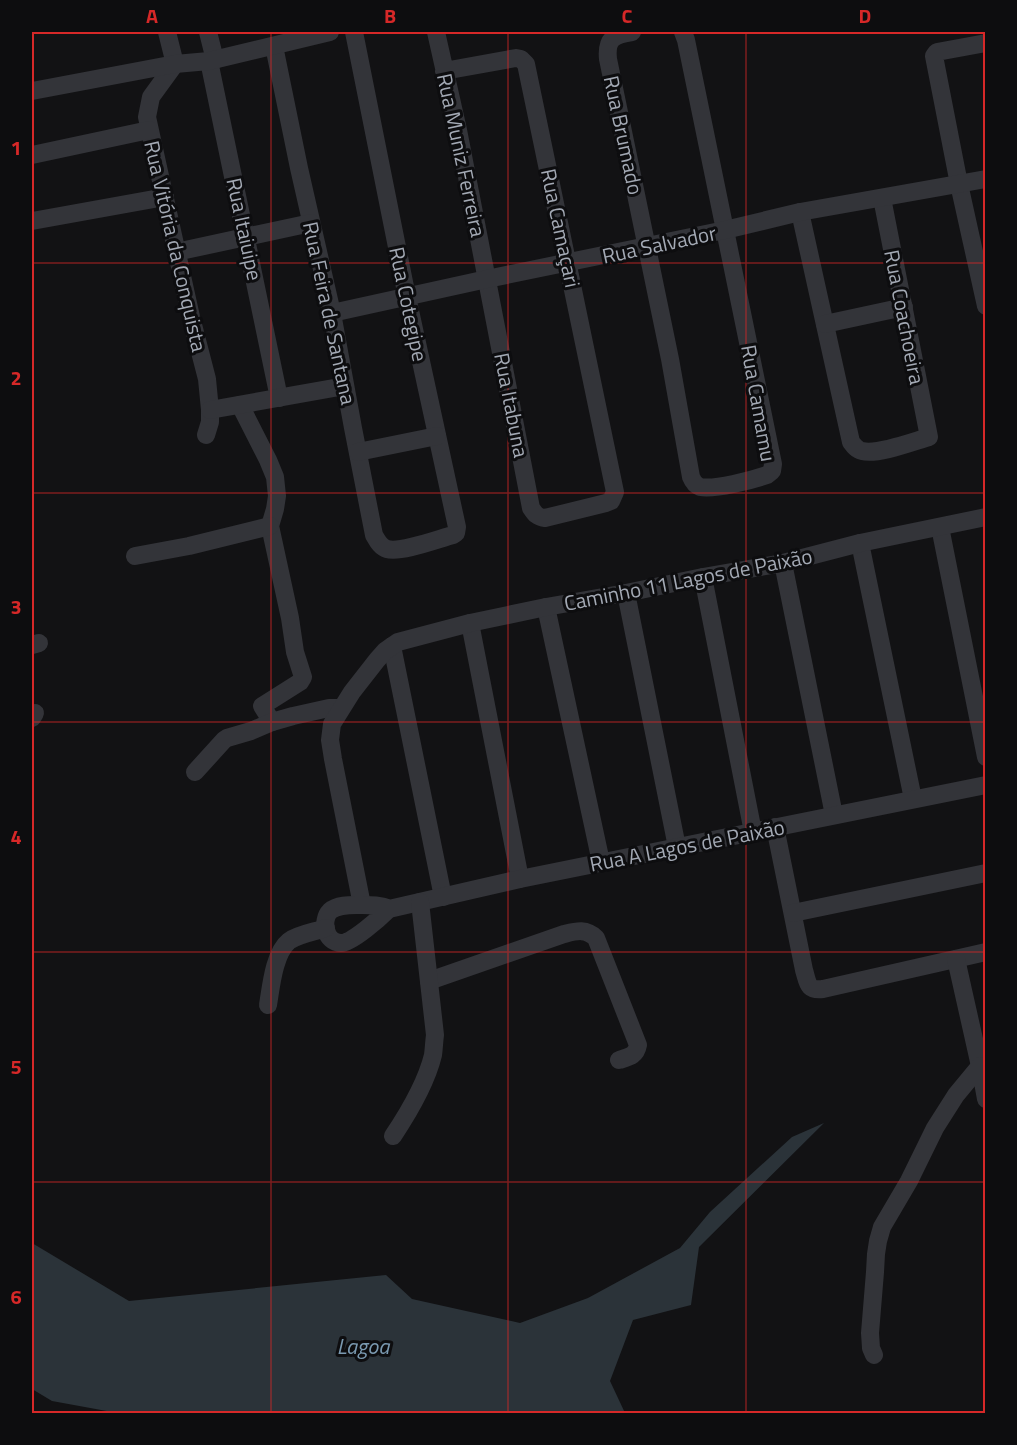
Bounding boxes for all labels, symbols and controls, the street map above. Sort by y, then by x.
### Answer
text: A [146,0,158,31]
text: B [384,0,396,31]
text: C [622,0,633,31]
text: D [859,0,871,31]
street label: Rua Muniz Ferreira [429,70,495,240]
street label: Rua Brumado [596,73,652,197]
text: 1 [10,132,22,163]
street label: Rua Vitória da Conquista [136,137,216,355]
street label: Rua Camaçari [533,166,589,290]
street label: Rua Itaiuipe [219,175,271,283]
street label: Rua Salvador [599,216,719,272]
street label: Rua Feira de Santana [295,218,365,408]
street label: Rua Cotegipe [381,244,437,364]
street label: Rua Coachoeira [876,247,934,388]
street label: Rua Camamu [733,342,785,464]
street label: Rua Itabuna [486,350,538,461]
text: 2 [10,362,22,393]
street label: Caminho 11 Lagos de Paixão [561,539,815,619]
text: 3 [10,591,22,622]
street label: Rua A Lagos de Paixão [587,810,787,880]
text: 4 [10,821,22,852]
text: 5 [10,1051,22,1082]
text: 6 [10,1281,22,1312]
water label: Lagoa [337,1329,391,1363]

